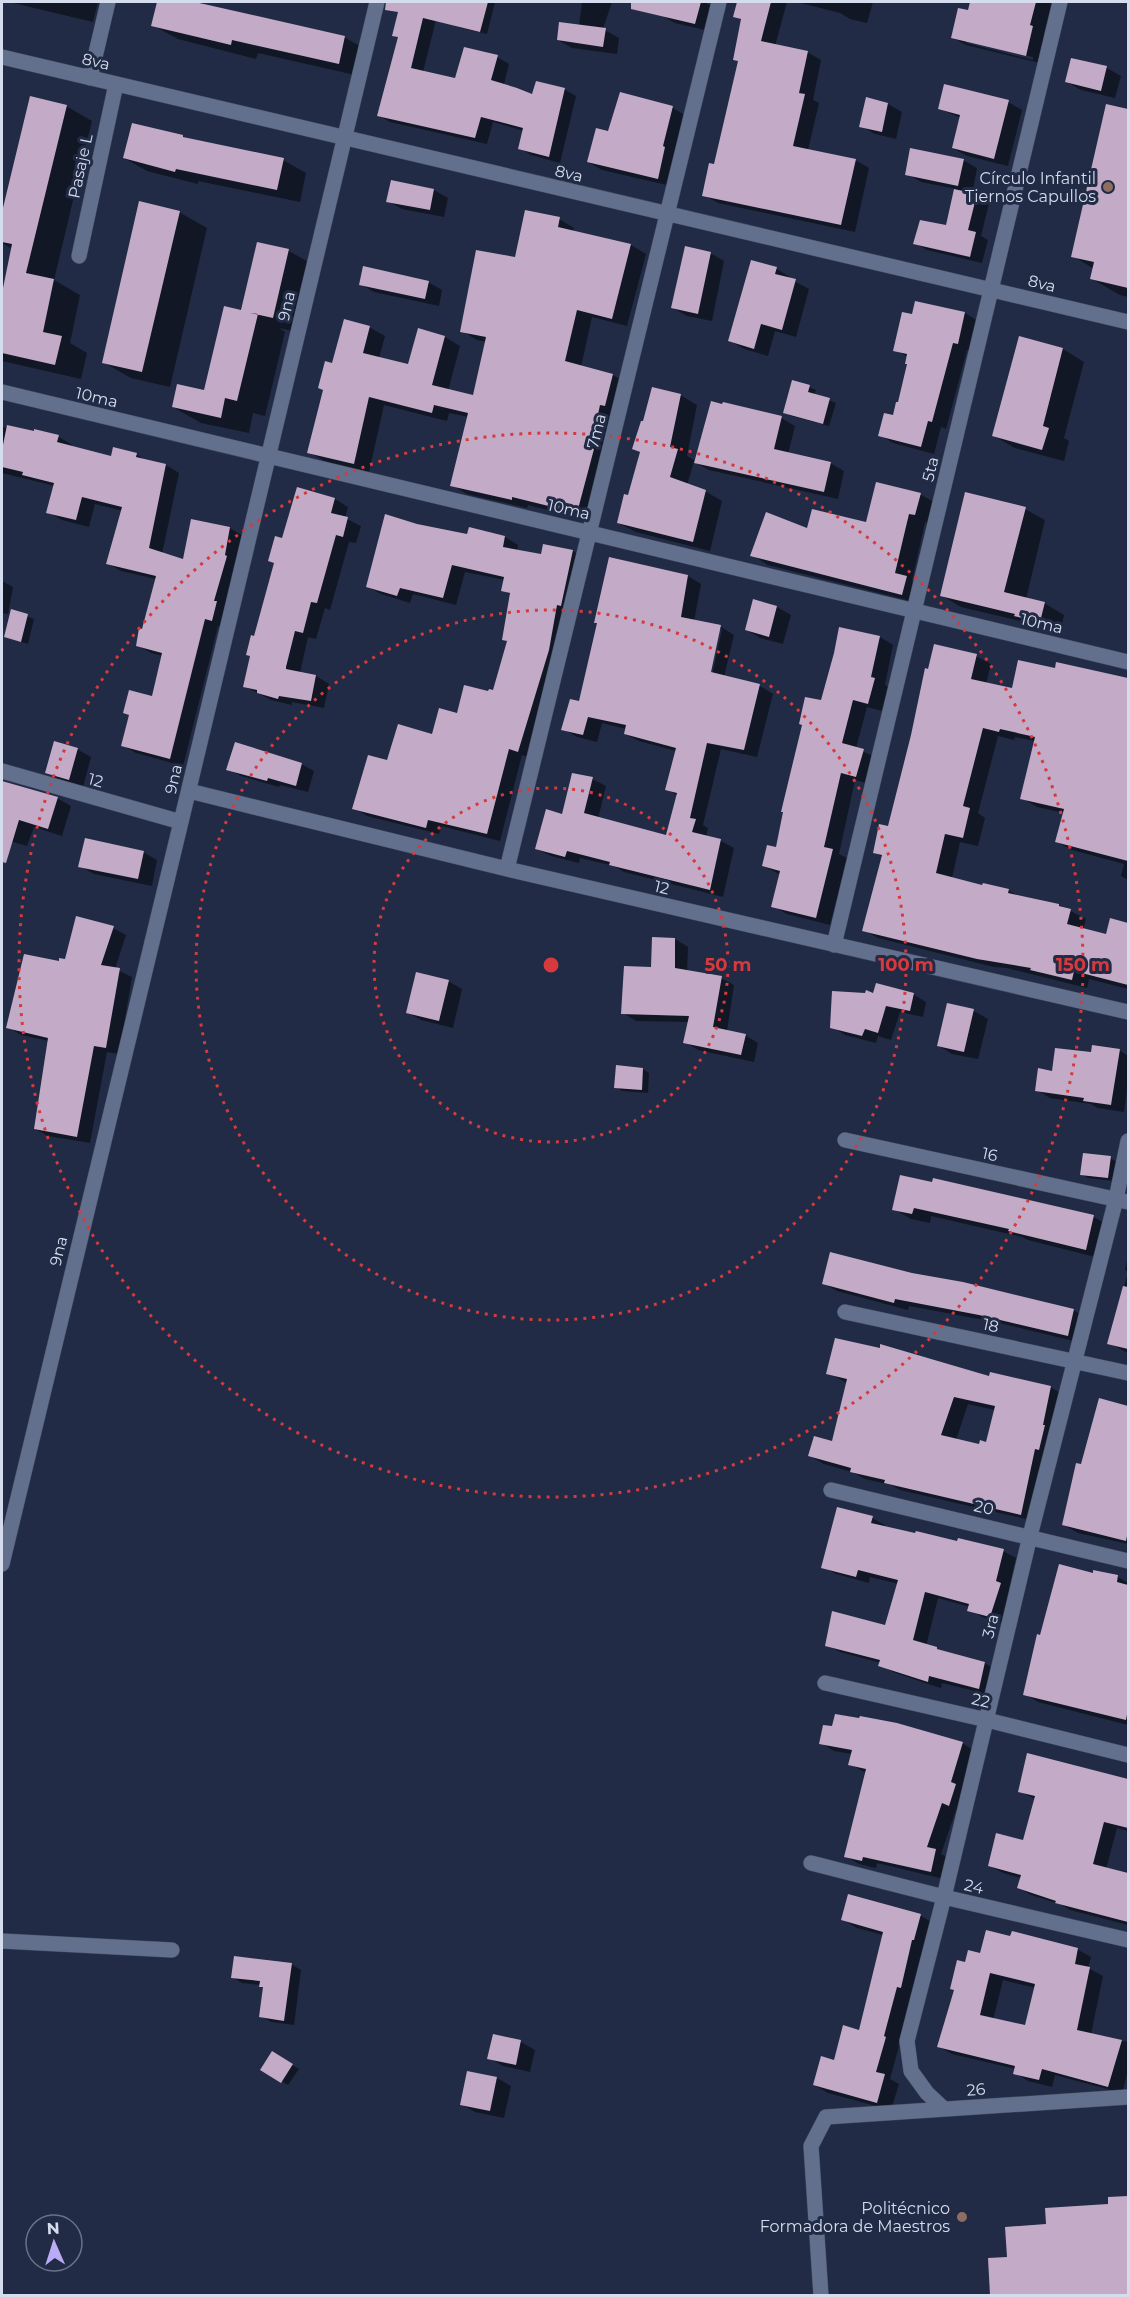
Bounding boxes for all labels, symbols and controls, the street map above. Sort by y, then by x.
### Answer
street label: 8va [80,49,112,74]
street label: Pasaje L [64,131,97,200]
street label: 8va [553,161,585,186]
place label: Círculo Infantil Tiernos Capullos [965,169,1096,206]
marker: Círculo Infantil Tiernos Capullos [1101,180,1115,194]
street label: 8va [1026,271,1058,296]
street label: 9na [274,289,299,323]
street label: 10ma [74,383,120,412]
street label: 7ma [583,412,610,451]
street label: 5ta [918,455,943,483]
street label: 10ma [546,495,592,524]
street label: 10ma [1019,609,1065,638]
street label: 9na [161,762,186,796]
street label: 12 [86,769,106,792]
street label: 12 [653,877,671,898]
text: 50 m [705,954,751,976]
text: 100 m [878,954,934,976]
text: 150 m [1056,954,1110,976]
centre of rings [541,955,561,975]
street label: 16 [980,1144,1000,1165]
street label: 9na [46,1234,71,1268]
street label: 18 [981,1315,1001,1336]
street label: 20 [972,1496,996,1519]
street label: 3ra [979,1612,1002,1640]
street label: 22 [970,1689,992,1712]
street label: 24 [962,1875,986,1898]
street label: 26 [966,2079,986,2100]
place label: Politécnico Formadora de Maestros [760,2199,950,2236]
marker: Politécnico Formadora de Maestros [955,2210,969,2224]
north arrow [24,2213,84,2273]
text: N [46,2219,60,2238]

